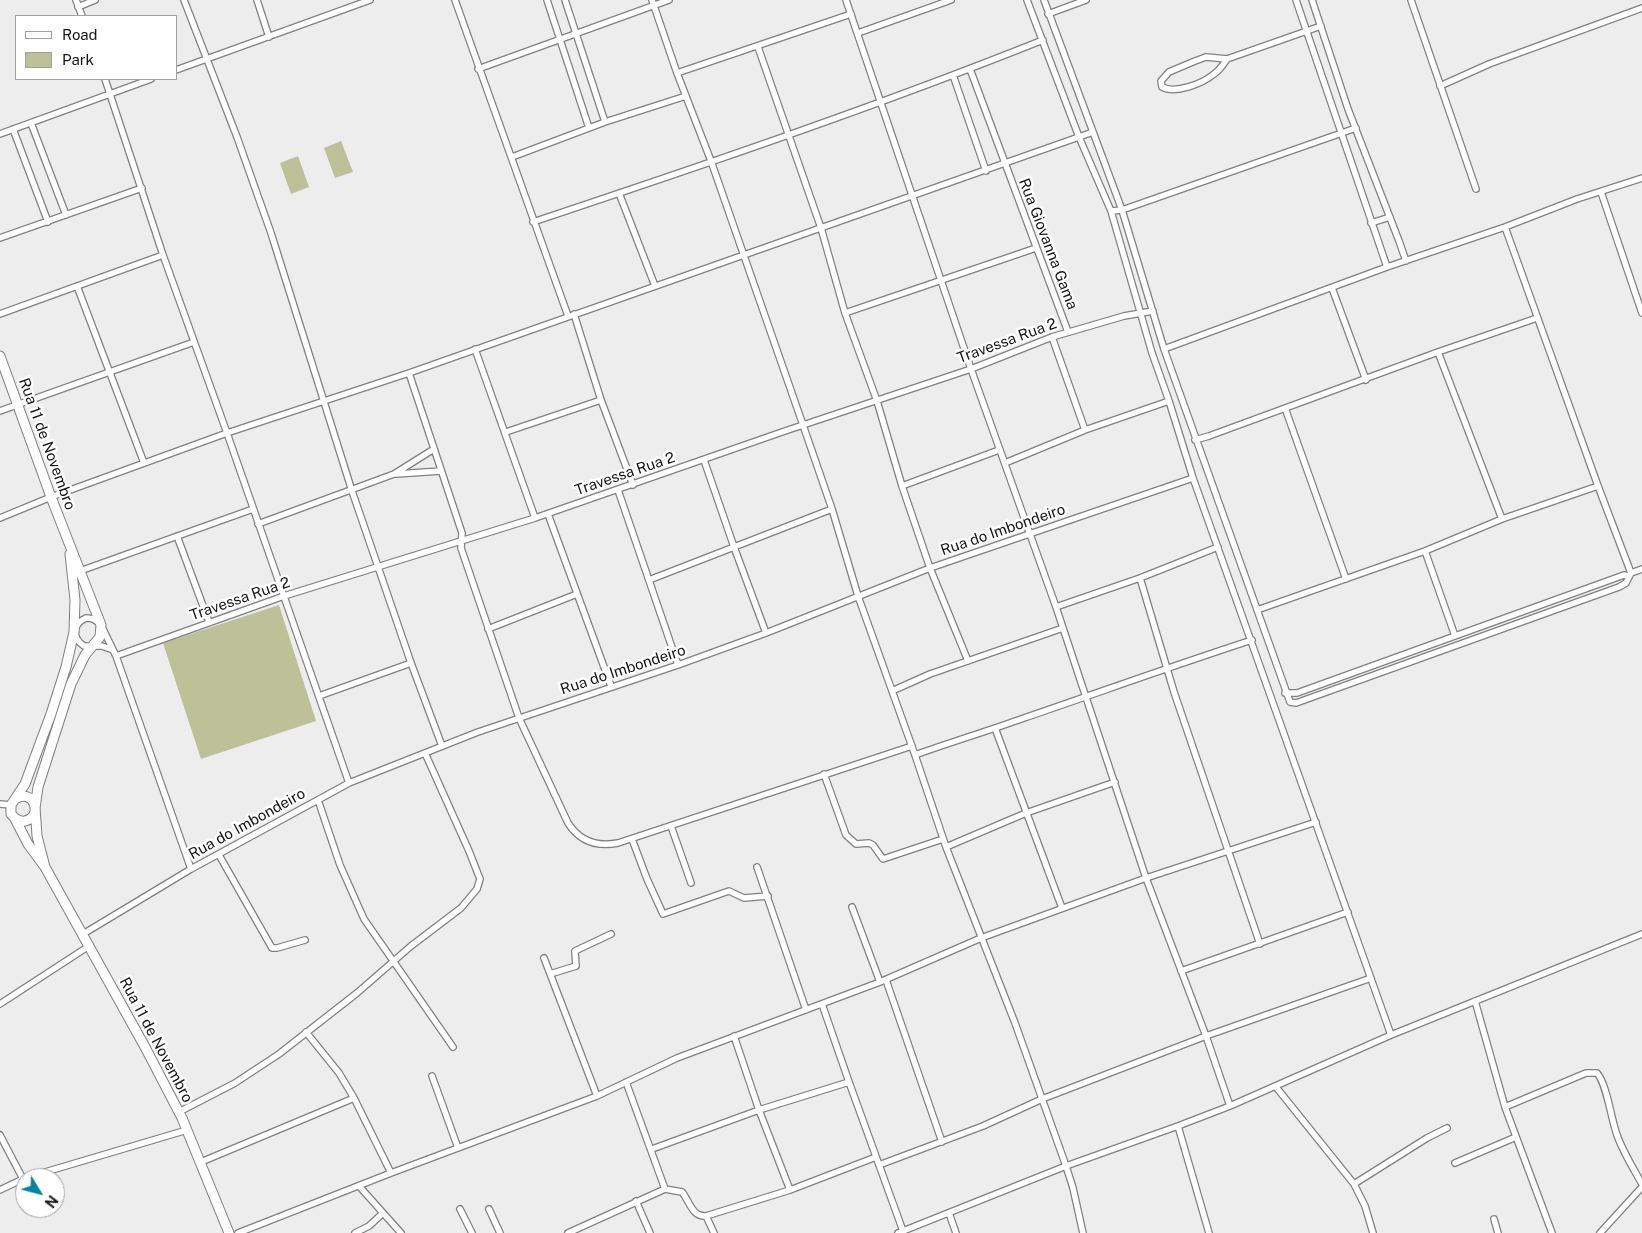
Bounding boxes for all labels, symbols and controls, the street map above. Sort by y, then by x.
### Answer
legend [15,15,178,80]
text: Road [62,26,98,43]
text: Park [62,51,94,68]
street label: Rua Giovanna Gama [1015,176,1081,312]
street label: Travessa Rua 2 [955,315,1059,367]
street label: Rua 11 de Novembro [15,376,79,512]
street label: Travessa Rua 2 [573,448,677,500]
street label: Rua do Imbondeiro [938,500,1068,560]
street label: Travessa Rua 2 [188,573,292,625]
street label: Rua do Imbondeiro [558,641,688,699]
street label: Rua do Imbondeiro [186,784,308,864]
street label: Rua 11 de Novembro [115,974,197,1106]
north arrow [15,1168,65,1218]
text: N [42,1192,61,1211]

